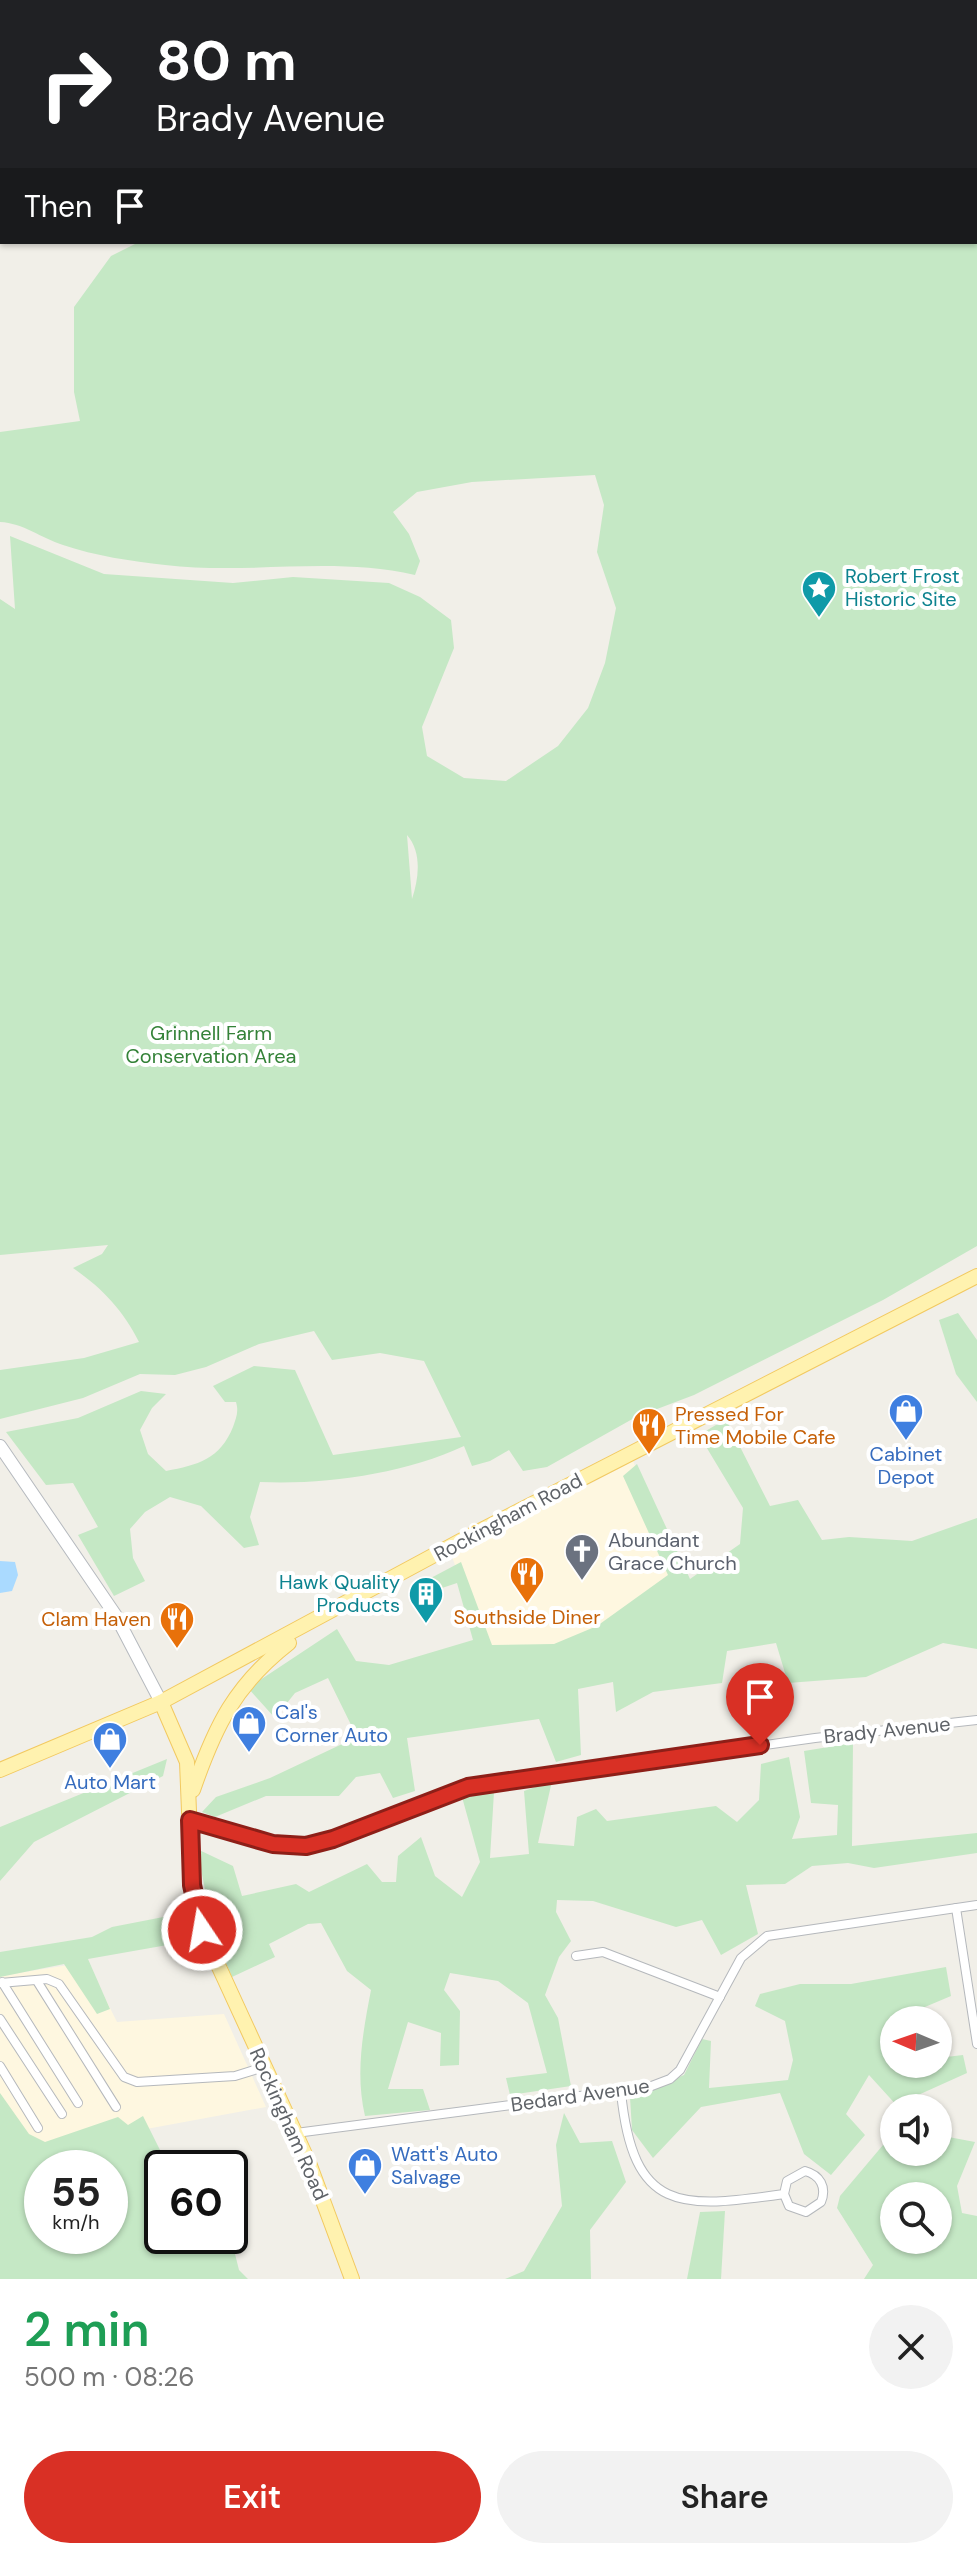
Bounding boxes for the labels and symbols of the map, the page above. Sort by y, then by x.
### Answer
place label: Robert Frost Historic Site [845,563,960,612]
place icon: Robert Frost Historic Site [800,569,838,619]
park label: Grinnell Farm Conservation Area [126,1020,296,1069]
shop icon: Cabinet Depot [887,1392,925,1442]
place label: Pressed For Time Mobile Cafe [675,1401,836,1450]
restaurant icon: Pressed For Time Mobile Cafe [630,1406,668,1456]
place label: Cabinet Depot [870,1441,943,1490]
street label: Rockingham Road [429,1467,587,1567]
place label: Abundant Grace Church [608,1527,737,1576]
church icon: Abundant Grace Church [563,1532,601,1582]
restaurant icon: Southside Diner [508,1555,546,1605]
place label: Hawk Quality Products [279,1569,400,1618]
building icon: Hawk Quality Products [407,1575,445,1625]
restaurant icon: Clam Haven [158,1600,196,1650]
place label: Southside Diner [453,1604,601,1630]
place label: Clam Haven [41,1606,151,1632]
pin [726,1663,794,1745]
place label: Cal's Corner Auto [275,1699,388,1748]
shop icon: Cal's Corner Auto [230,1704,268,1754]
street label: Brady Avenue [822,1710,952,1750]
shop icon: Auto Mart [91,1720,129,1770]
place label: Auto Mart [64,1769,156,1795]
position arrow [160,1888,244,1972]
north arrow [880,2006,952,2078]
street label: Rockingham Road [244,2044,334,2204]
street label: Bedard Avenue [509,2072,651,2118]
place label: Watt's Auto Salvage [391,2141,498,2190]
shop icon: Watt's Auto Salvage [346,2146,384,2196]
speed limit sign: 60 [144,2150,248,2254]

